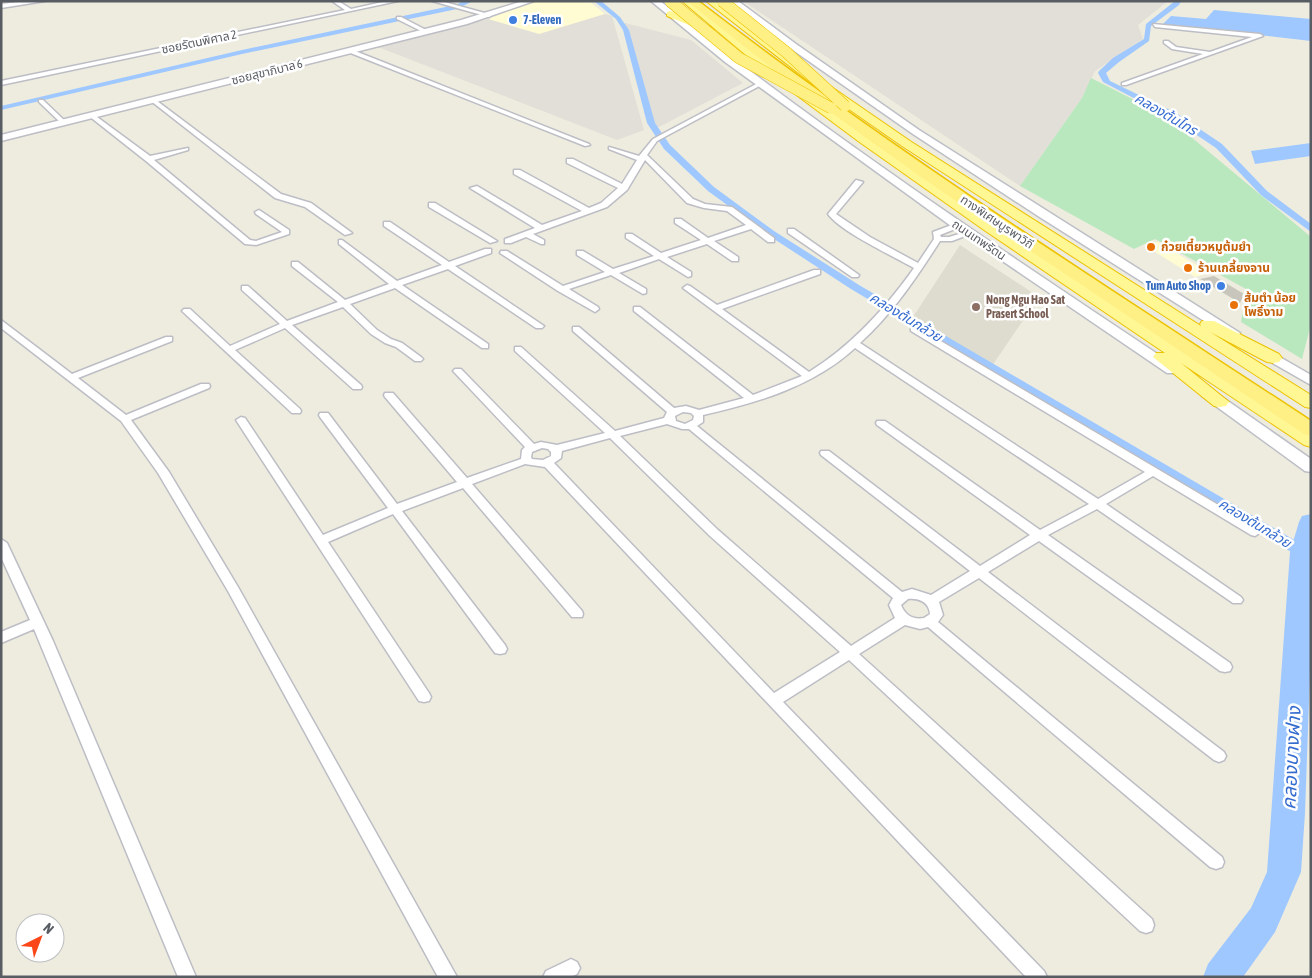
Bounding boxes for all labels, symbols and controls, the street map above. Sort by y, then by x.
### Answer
place label: 7-Eleven [523,13,561,27]
marker: 7-Eleven [507,14,519,26]
street label: ซอยรัตนพิศาล 2 [160,27,238,57]
street label: ซอยสุขาภิบาล 6 [230,56,304,88]
water label: คลองต้นไทร [1132,90,1201,139]
street label: ทางพิเศษบูรพาวิถี [958,192,1036,252]
street label: ถนนเทพรัตน [949,217,1009,263]
place label: ก๋วยเตี๋ยวหมูต้มยำ [1161,238,1251,255]
marker: ก๋วยเตี๋ยวหมูต้มยำ [1145,241,1157,253]
place label: ร้านเกลี้ยงจาน [1198,259,1270,275]
marker: ร้านเกลี้ยงจาน [1182,262,1194,274]
place label: Tum Auto Shop [1146,279,1211,293]
marker: Tum Auto Shop [1215,280,1227,292]
water label: คลองต้นกล้วย [867,289,946,346]
place label: ส้มตำ น้อย โพธิ์งาม [1244,291,1296,319]
place label: Nong Ngu Hao Sat Prasert School [986,293,1065,321]
marker: ส้มตำ น้อย โพธิ์งาม [1228,299,1240,311]
marker: Nong Ngu Hao Sat Prasert School [970,301,982,313]
water label: คลองต้นกล้วย [1216,495,1295,552]
water label: คลองบางฝาง [1277,705,1305,810]
north arrow [15,913,65,963]
text: N [40,920,57,937]

